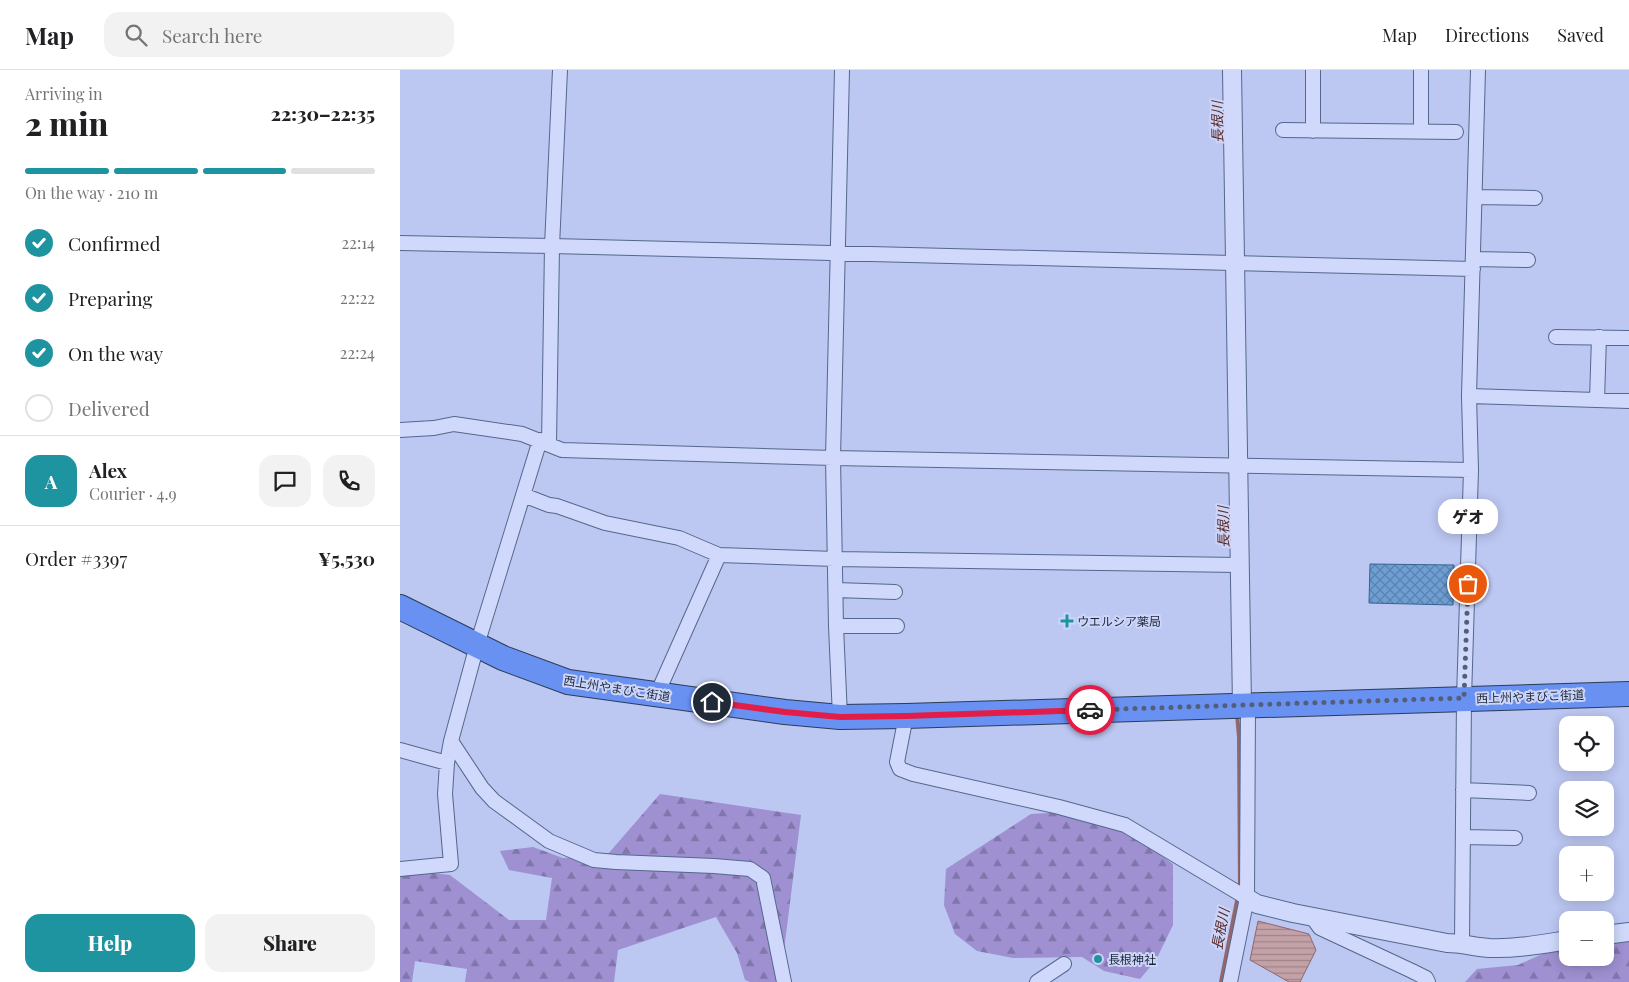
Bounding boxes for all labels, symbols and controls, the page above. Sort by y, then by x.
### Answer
search box [104,12,454,57]
text: Map [25,19,74,51]
icon: search [122,21,150,49]
text: Search here [162,22,262,48]
text: Map [1382,23,1417,47]
text: Directions [1445,23,1529,47]
text: Saved [1557,23,1604,47]
text: Arriving in [25,83,103,104]
water label: 長根川 [1207,99,1227,143]
text: 22:30–22:35 [271,100,375,126]
text: 2 min [25,101,108,144]
text: On the way · 210 m [25,182,158,203]
icon: check [25,229,53,257]
text: Confirmed [68,230,161,256]
text: 22:14 [342,232,375,253]
icon: check [25,284,53,312]
text: Preparing [68,285,153,311]
text: 22:22 [340,287,375,308]
icon: check [25,339,53,367]
text: On the way [68,340,163,366]
text: 22:24 [340,342,375,363]
text: Delivered [68,395,150,421]
button: chat [259,455,311,507]
button: phone [323,455,375,507]
text: Alex [89,457,127,483]
text: A [45,468,57,494]
text: Courier · 4.9 [89,483,177,504]
callout: ゲオ [1438,499,1498,534]
water label: 長根川 [1213,504,1233,548]
text: ゲオ [1452,506,1484,527]
text: Order #3397 [25,545,127,571]
text: ¥5,530 [318,545,375,571]
pin [1447,563,1489,605]
icon: bag [1454,570,1482,598]
place label: ウエルシア薬局 [1077,613,1161,629]
marker: ウエルシア薬局 [1061,615,1073,627]
street label: 西上州やまびこ街道 [562,672,672,704]
pin [691,681,733,723]
courier [1065,685,1115,735]
street label: 西上州やまびこ街道 [1476,686,1584,706]
icon: home [698,688,726,716]
icon: car [1076,696,1104,724]
map controls [1559,716,1614,966]
button: locate [1559,716,1614,771]
button: layers [1559,781,1614,836]
button: + [1559,846,1614,901]
water label: 長根川 [1207,905,1234,951]
button: − [1559,911,1614,966]
button: Help [25,914,195,972]
button: Share [205,914,375,972]
place label: 長根神社 [1108,951,1156,967]
marker: 長根神社 [1092,953,1104,965]

